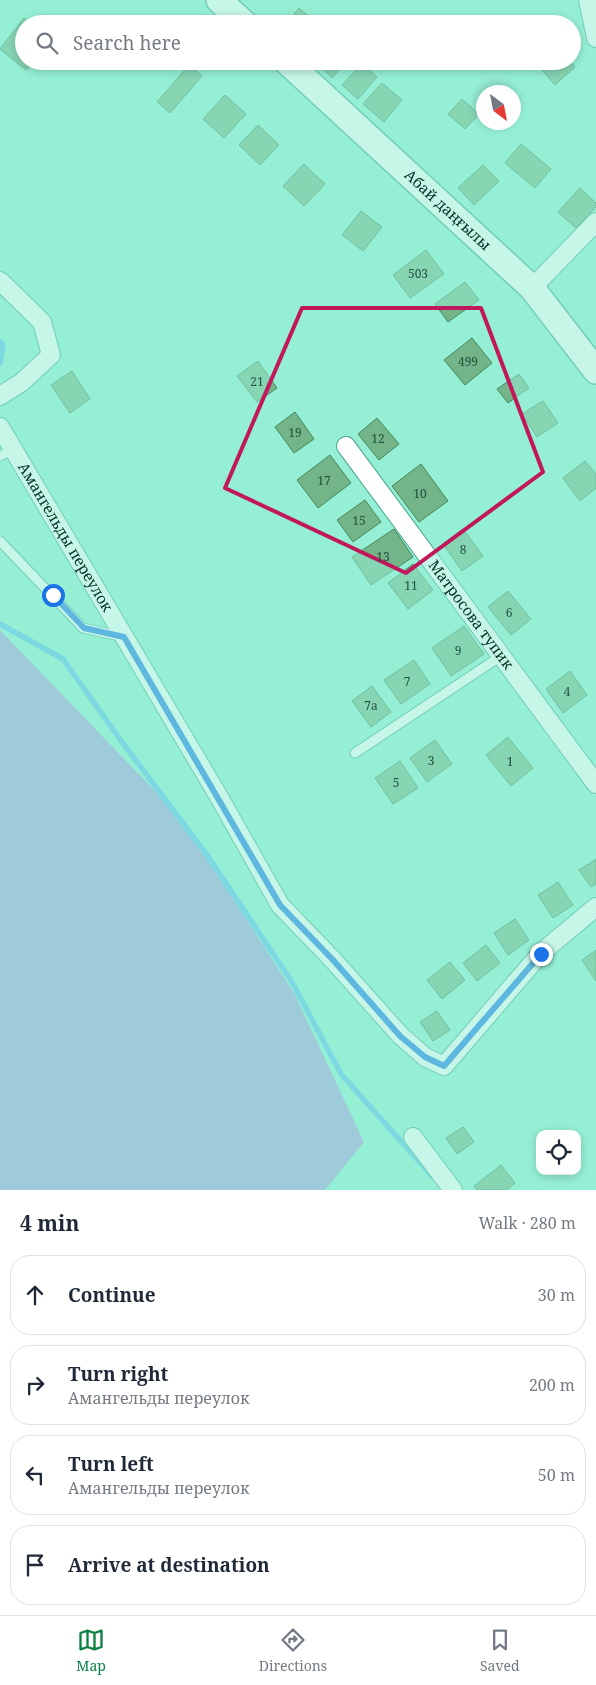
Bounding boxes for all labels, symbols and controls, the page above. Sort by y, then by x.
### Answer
search box [15,15,581,70]
icon: search [33,29,61,57]
text: Search here [73,30,181,56]
north arrow [476,85,521,130]
street label: Абай даңғылы [401,165,496,254]
house number: 503 [408,265,428,282]
house number: 499 [458,353,478,370]
house number: 21 [250,373,264,390]
house number: 19 [288,424,302,441]
house number: 12 [371,430,385,447]
street label: Амангельды переулок [14,458,118,615]
house number: 17 [317,472,331,489]
house number: 10 [413,485,427,502]
house number: 15 [352,512,366,529]
house number: 8 [460,541,467,558]
house number: 13 [376,548,390,565]
street label: Матросова тупик [425,555,519,673]
house number: 11 [404,577,418,594]
route start [42,584,65,607]
house number: 6 [506,604,513,621]
house number: 9 [455,642,461,659]
house number: 7 [404,673,411,690]
house number: 4 [564,683,571,700]
house number: 7а [364,697,378,714]
house number: 3 [428,752,435,769]
house number: 1 [507,753,513,770]
house number: 5 [393,774,399,791]
route end [530,943,553,966]
map controls [536,1130,581,1175]
button: locate [536,1130,581,1175]
text: 4 min [20,1209,79,1237]
text: Walk · 280 m [479,1212,576,1234]
icon: ahead [21,1281,49,1309]
text: Continue [68,1282,156,1308]
text: 30 m [538,1284,575,1306]
text: Turn right [68,1361,168,1387]
icon: right [21,1371,49,1399]
text: 200 m [529,1374,575,1396]
text: Амангельды переулок [68,1387,250,1409]
text: Turn left [68,1451,154,1477]
icon: left [21,1461,49,1489]
text: 50 m [538,1464,575,1486]
text: Амангельды переулок [68,1477,250,1499]
icon: arrive [21,1551,49,1579]
text: Arrive at destination [68,1552,270,1578]
tab: Map [76,1626,106,1675]
tab: Directions [259,1626,327,1675]
tab: Saved [480,1626,520,1675]

